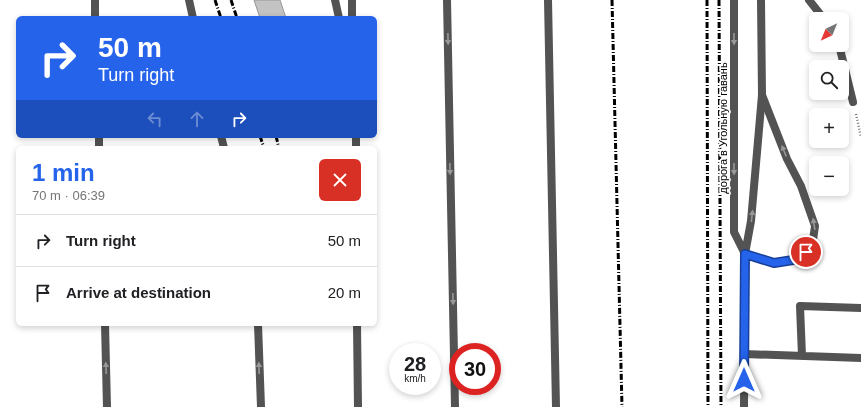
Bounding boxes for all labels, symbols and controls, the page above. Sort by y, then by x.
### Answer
north arrow [809,12,849,52]
map controls [809,12,849,196]
icon: right [32,32,84,84]
text: 50 m [98,32,162,63]
one-way arrow [444,33,451,45]
one-way arrow [731,33,737,46]
button: search [809,60,849,100]
street label: дорога в Угольную гавань [717,62,729,194]
text: Turn right [98,65,174,85]
icon: left [144,108,166,130]
icon: ahead [186,108,208,130]
icon: right [228,108,250,130]
button: + [809,108,849,148]
one-way arrow [780,145,786,157]
button: − [809,156,849,196]
text: 1 min [32,159,95,186]
button: close [319,159,361,201]
one-way arrow [447,163,453,176]
one-way arrow [731,163,737,176]
text: 70 m · 06:39 [32,188,105,203]
one-way arrow [748,210,755,222]
one-way arrow [811,218,817,231]
icon: right [32,230,54,252]
text: Turn right [66,232,136,249]
text: 50 m [328,232,361,249]
pin [789,235,823,269]
icon: arrive [795,241,817,263]
icon: arrive [32,282,54,304]
text: Arrive at destination [66,284,211,301]
text: 20 m [328,284,361,301]
one-way arrow [449,293,456,305]
speed limit sign: 30 [449,343,501,395]
text: 28 [404,353,426,375]
position arrow [723,359,765,401]
one-way arrow [103,361,109,374]
one-way arrow [256,362,263,374]
text: km/h [404,373,426,384]

